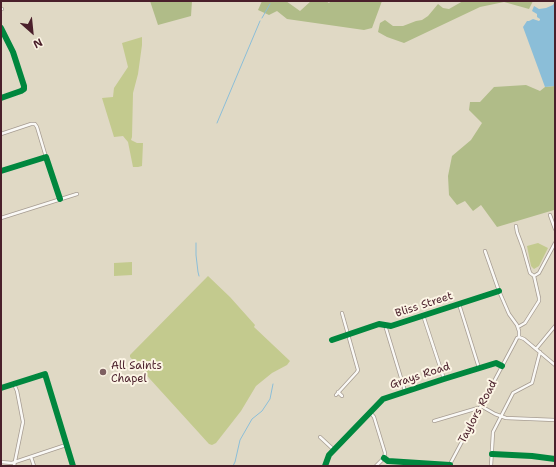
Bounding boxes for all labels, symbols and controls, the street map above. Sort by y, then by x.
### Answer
north arrow [12,12,52,52]
text: N [30,34,45,52]
street label: Bliss Street [394,290,454,320]
place label: All Saints Chapel [111,359,162,385]
street label: Grays Road [388,360,452,392]
marker: All Saints Chapel [98,367,108,377]
street label: Taylors Road [456,378,500,446]

